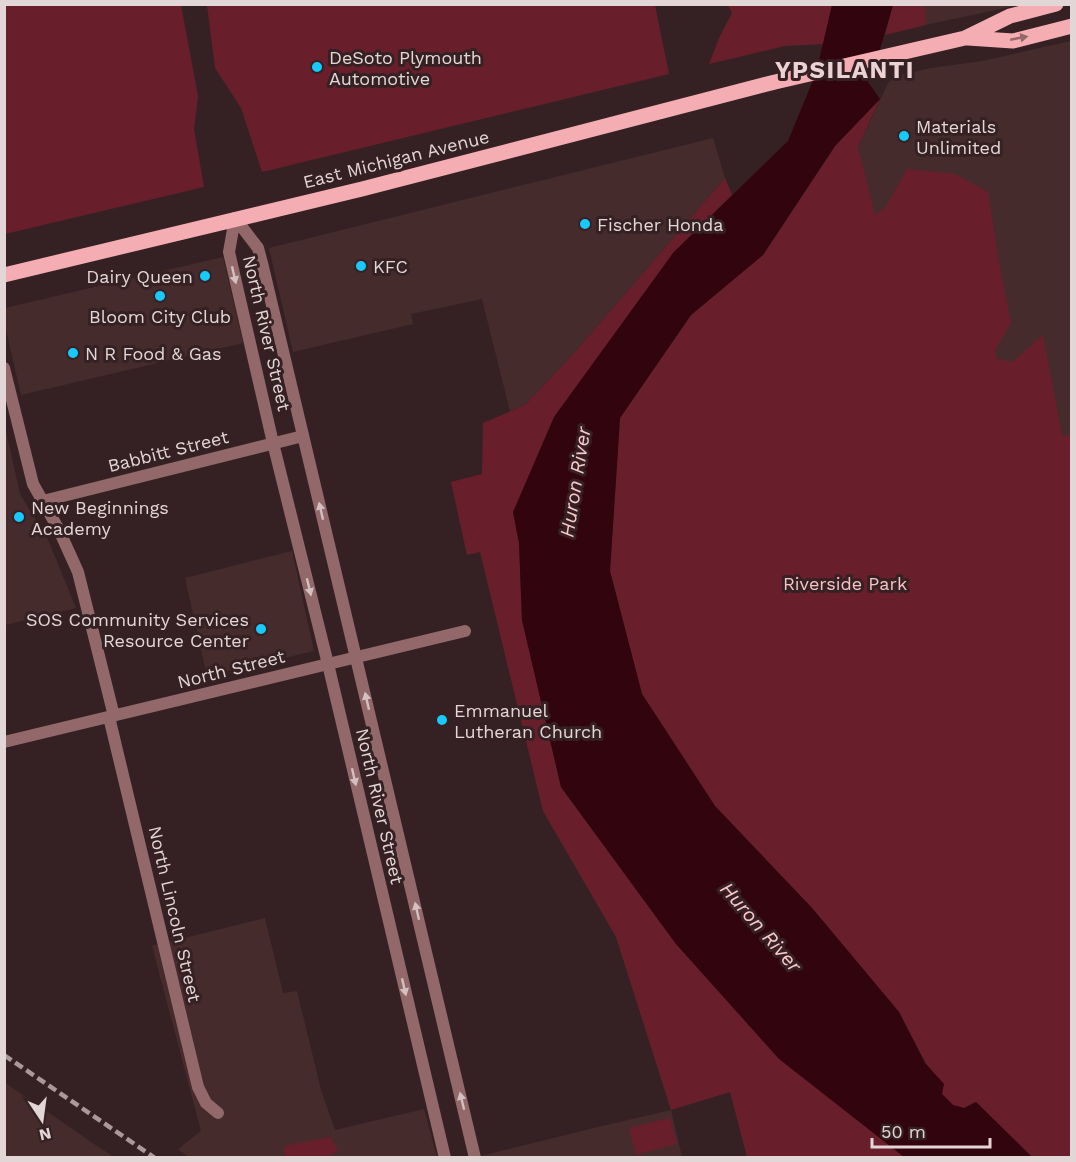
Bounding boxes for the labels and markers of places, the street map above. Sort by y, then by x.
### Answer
place label: DeSoto Plymouth Automotive [329,47,482,89]
marker: DeSoto Plymouth Automotive [310,60,324,74]
place label: Materials Unlimited [916,116,1001,158]
marker: Materials Unlimited [897,129,911,143]
place label: Fischer Honda [597,214,723,235]
marker: Fischer Honda [578,217,592,231]
place label: KFC [373,256,408,277]
marker: KFC [354,259,368,273]
place label: Dairy Queen [86,266,193,287]
marker: Dairy Queen [198,269,212,283]
marker: Bloom City Club [153,289,167,303]
place label: Bloom City Club [89,306,231,327]
place label: N R Food & Gas [85,343,222,364]
marker: N R Food & Gas [66,346,80,360]
place label: New Beginnings Academy [31,497,169,539]
marker: New Beginnings Academy [12,510,26,524]
place label: SOS Community Services Resource Center [26,609,249,651]
marker: SOS Community Services Resource Center [254,622,268,636]
place label: Emmanuel Lutheran Church [454,700,602,742]
marker: Emmanuel Lutheran Church [435,713,449,727]

